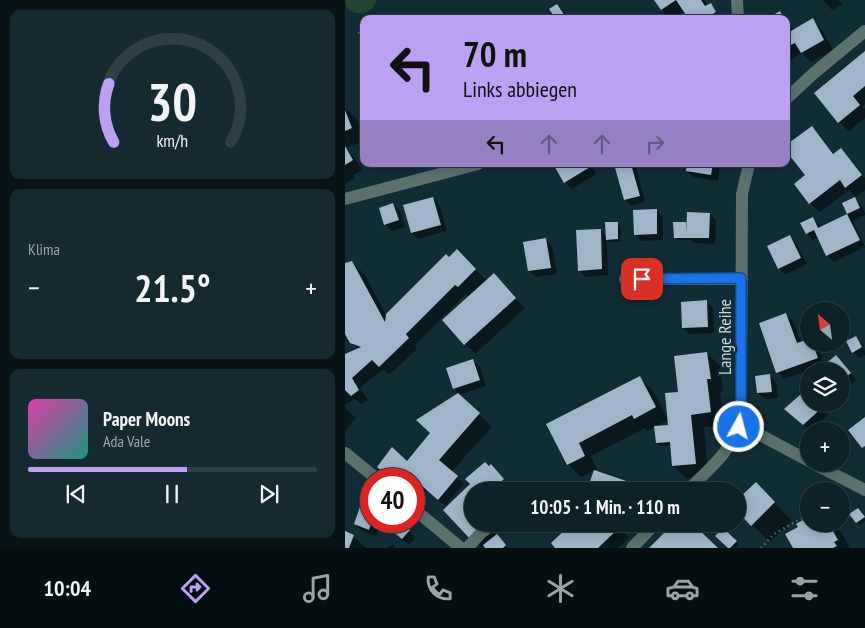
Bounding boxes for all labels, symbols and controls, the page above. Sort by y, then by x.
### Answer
text: 70 m [463,31,527,77]
icon: left [380,35,445,100]
text: 30 [148,68,197,135]
text: Links abbiegen [463,75,577,103]
text: km/h [157,129,188,152]
icon: left [482,130,510,158]
icon: ahead [535,130,563,158]
icon: ahead [588,130,616,158]
icon: right [641,130,669,158]
text: Klima [28,239,60,259]
pin [621,258,663,300]
text: 21.5° [134,263,211,312]
icon: arrive [628,265,656,293]
text: − [28,269,40,306]
text: + [305,269,317,306]
street label: Lange Reihe [713,299,736,375]
north arrow [800,302,850,352]
map controls [800,302,850,532]
button: layers [800,362,850,412]
position arrow [712,400,764,452]
text: Paper Moons [103,407,190,431]
button: + [800,422,850,472]
text: Ada Vale [103,431,150,451]
speed limit sign: 40 [360,468,425,533]
icon: previous [62,480,90,508]
icon: pause [158,480,186,508]
icon: next [255,480,283,508]
button: − [800,482,850,532]
text: 10:05 · 1 Min. · 110 m [530,495,680,519]
icon: directions [178,571,213,606]
icon: music [300,571,335,606]
icon: phone [421,571,456,606]
icon: climate [543,571,578,606]
icon: car [665,571,700,606]
icon: filters [787,571,822,606]
text: 10:04 [43,574,91,602]

